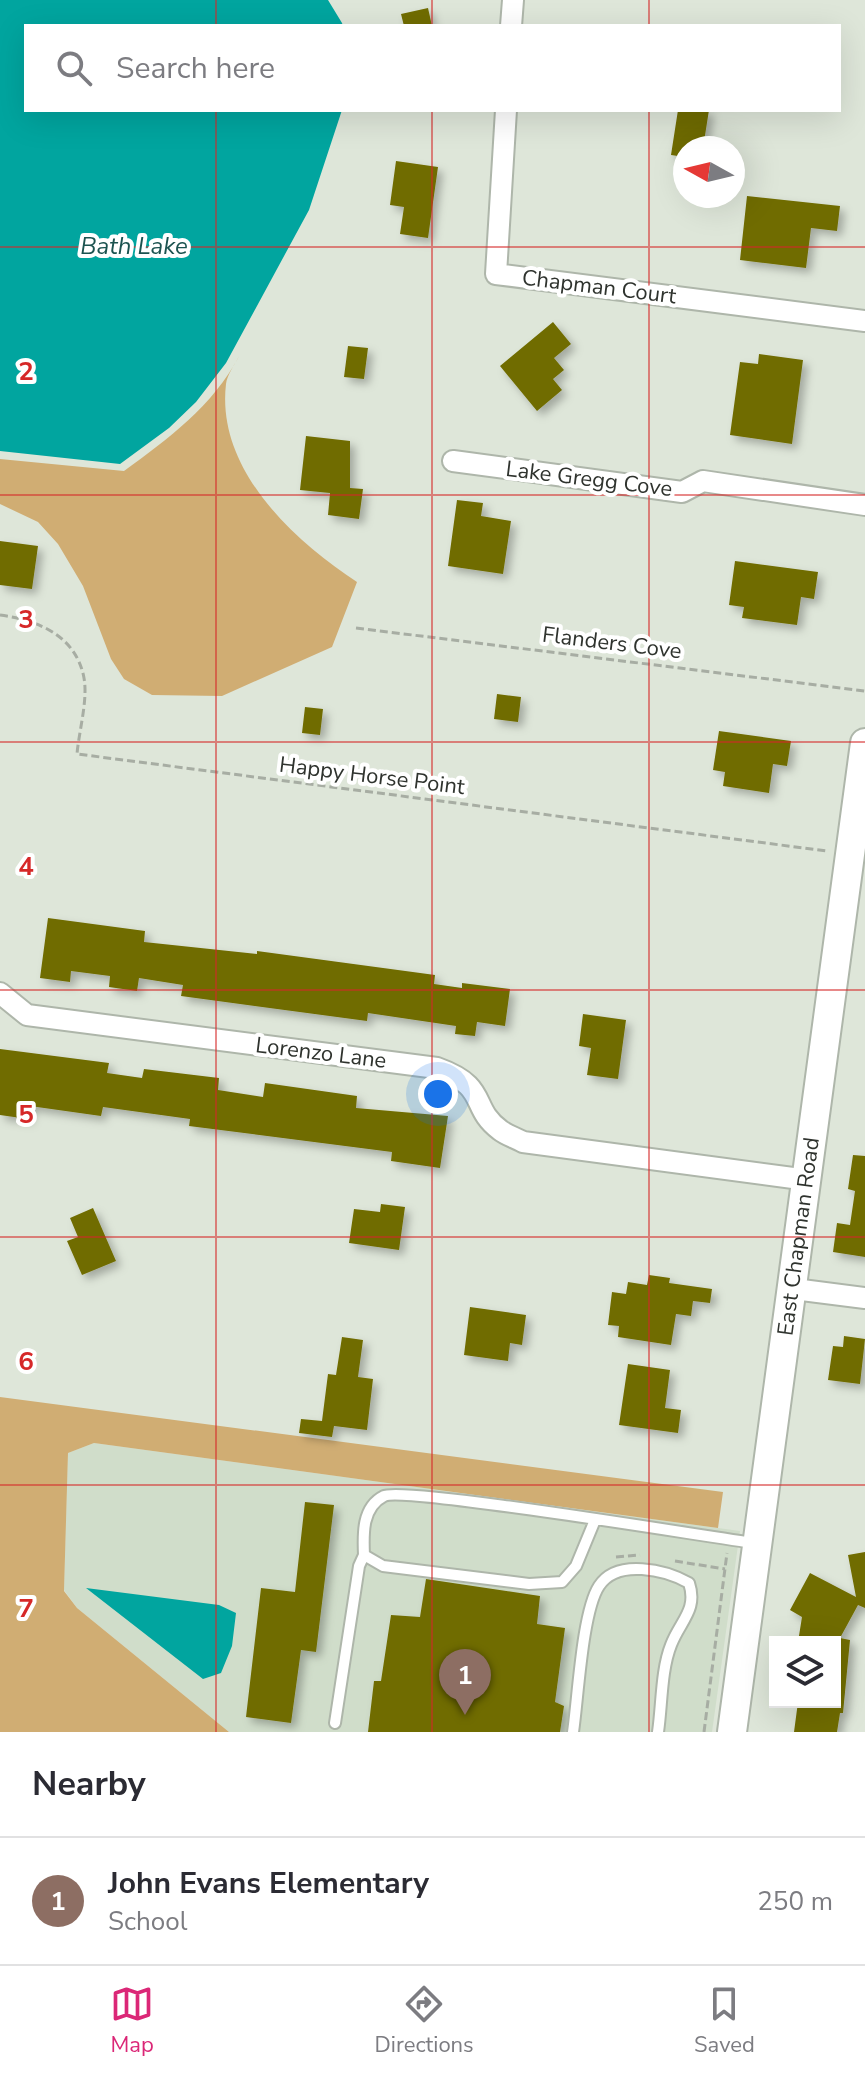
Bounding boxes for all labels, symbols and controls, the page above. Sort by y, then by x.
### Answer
search box [24,24,841,112]
icon: search [52,46,96,90]
text: Search here [116,48,275,89]
north arrow [673,136,745,208]
water label: Bath Lake [80,230,188,262]
street label: Chapman Court [520,263,678,311]
text: 2 [18,354,34,389]
street label: Lake Gregg Cove [504,454,674,504]
text: 3 [18,602,34,637]
street label: Flanders Cove [541,620,683,666]
street label: Happy Horse Point [278,750,467,802]
text: 4 [18,849,34,884]
street label: Lorenzo Lane [254,1030,388,1076]
your location [418,1074,458,1114]
text: 5 [18,1097,34,1132]
street label: East Chapman Road [770,1135,827,1338]
text: 6 [18,1344,34,1379]
text: 7 [18,1591,34,1626]
map controls [769,1636,841,1708]
button: layers [769,1636,841,1708]
pin: 1 [439,1649,491,1715]
text: Nearby [32,1761,146,1807]
text: John Evans Elementary [108,1863,429,1904]
text: 1 [50,1884,66,1919]
text: 250 m [757,1884,833,1919]
text: School [108,1904,187,1939]
tab: Map [110,1982,154,2060]
tab: Directions [375,1982,474,2060]
tab: Saved [694,1982,755,2060]

